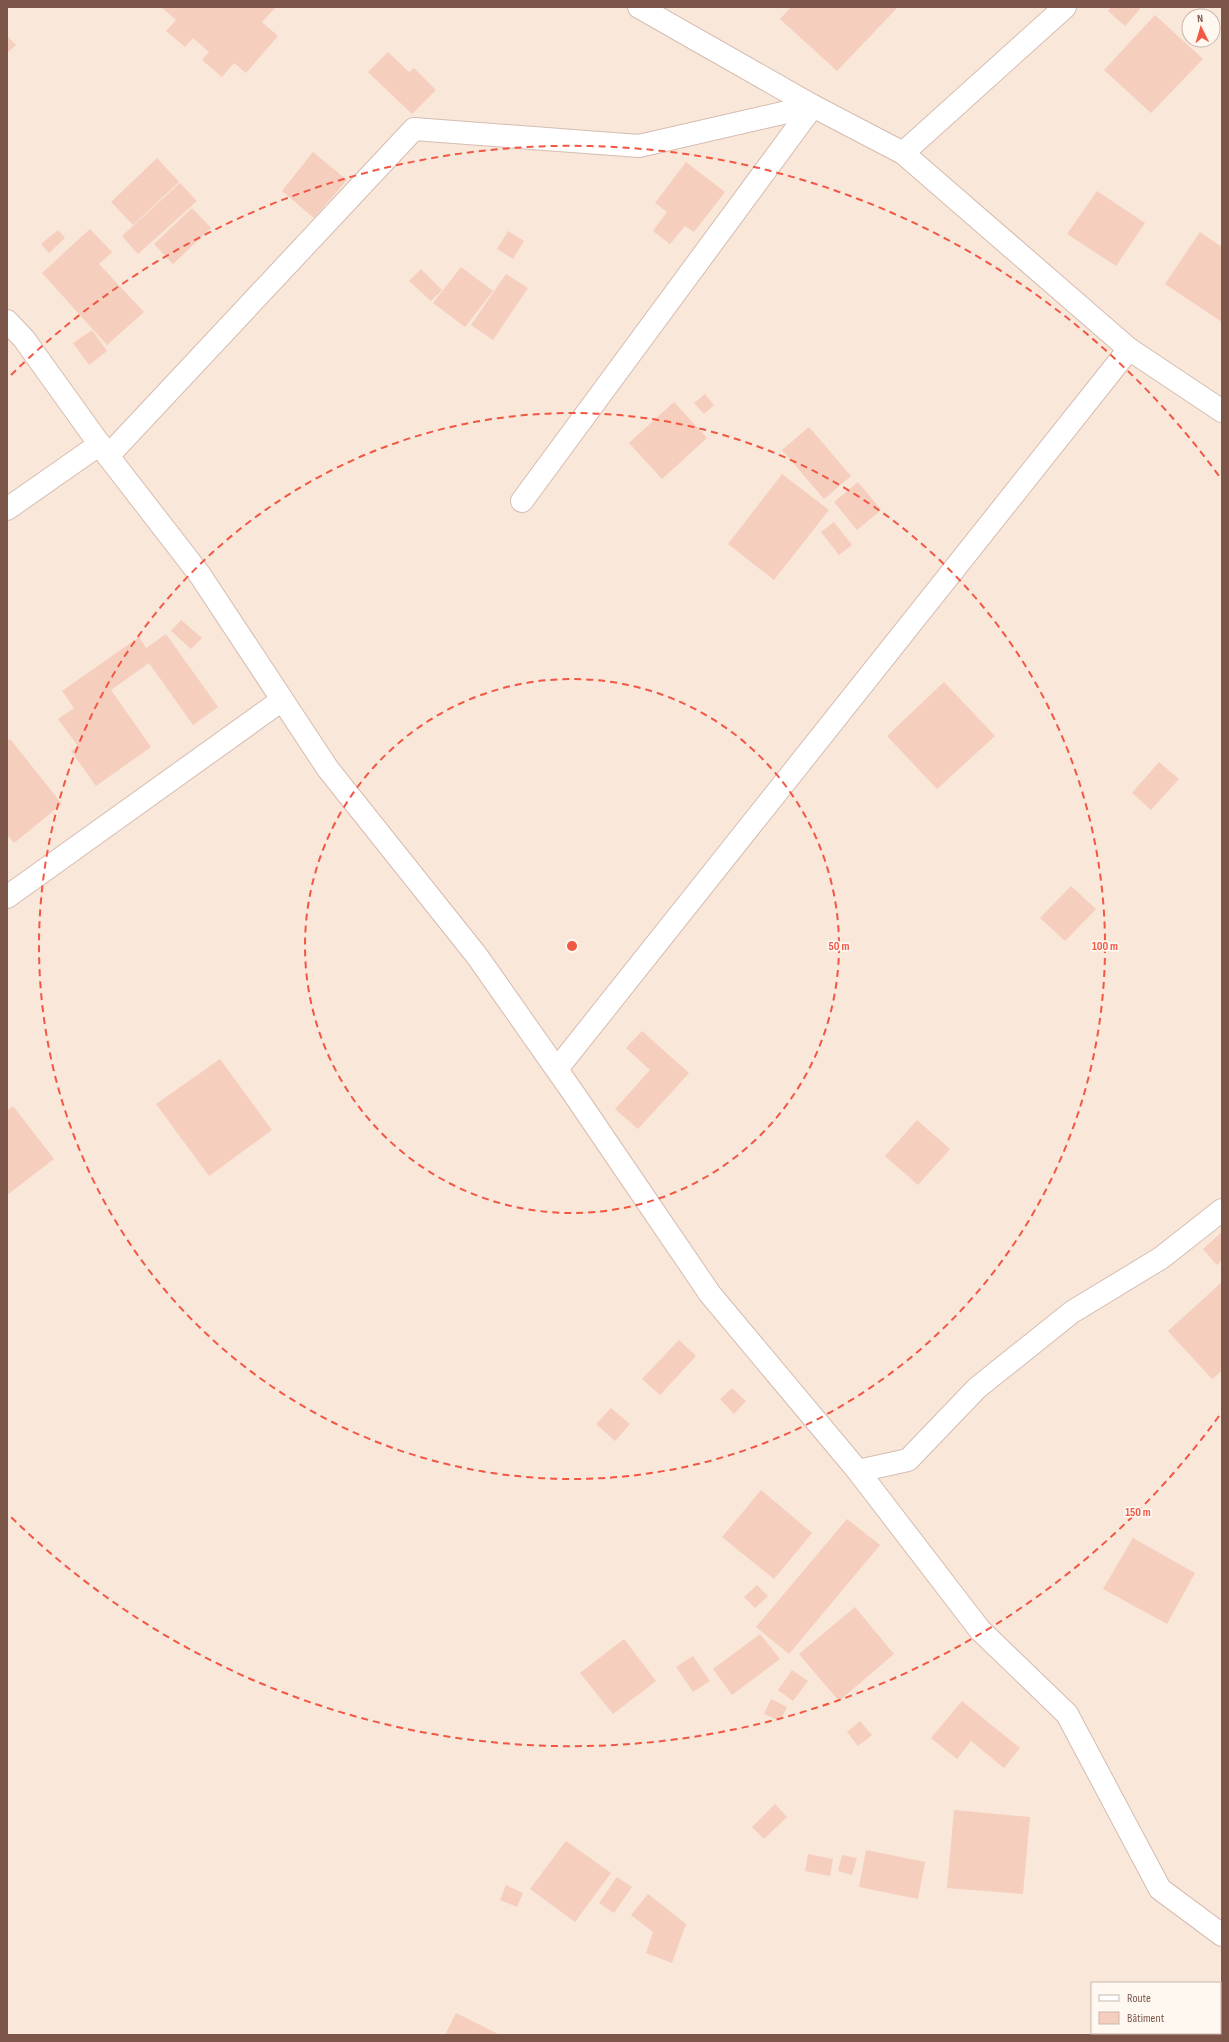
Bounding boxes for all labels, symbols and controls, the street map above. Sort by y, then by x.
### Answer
north arrow [1181,8,1221,48]
text: N [1197,12,1204,25]
centre of rings [565,939,579,953]
text: 50 m [829,939,849,954]
text: 100 m [1092,939,1118,954]
text: 150 m [1125,1505,1151,1520]
legend [1091,1982,1221,2034]
text: Route [1127,1991,1151,2006]
text: Bâtiment [1127,2011,1165,2026]

